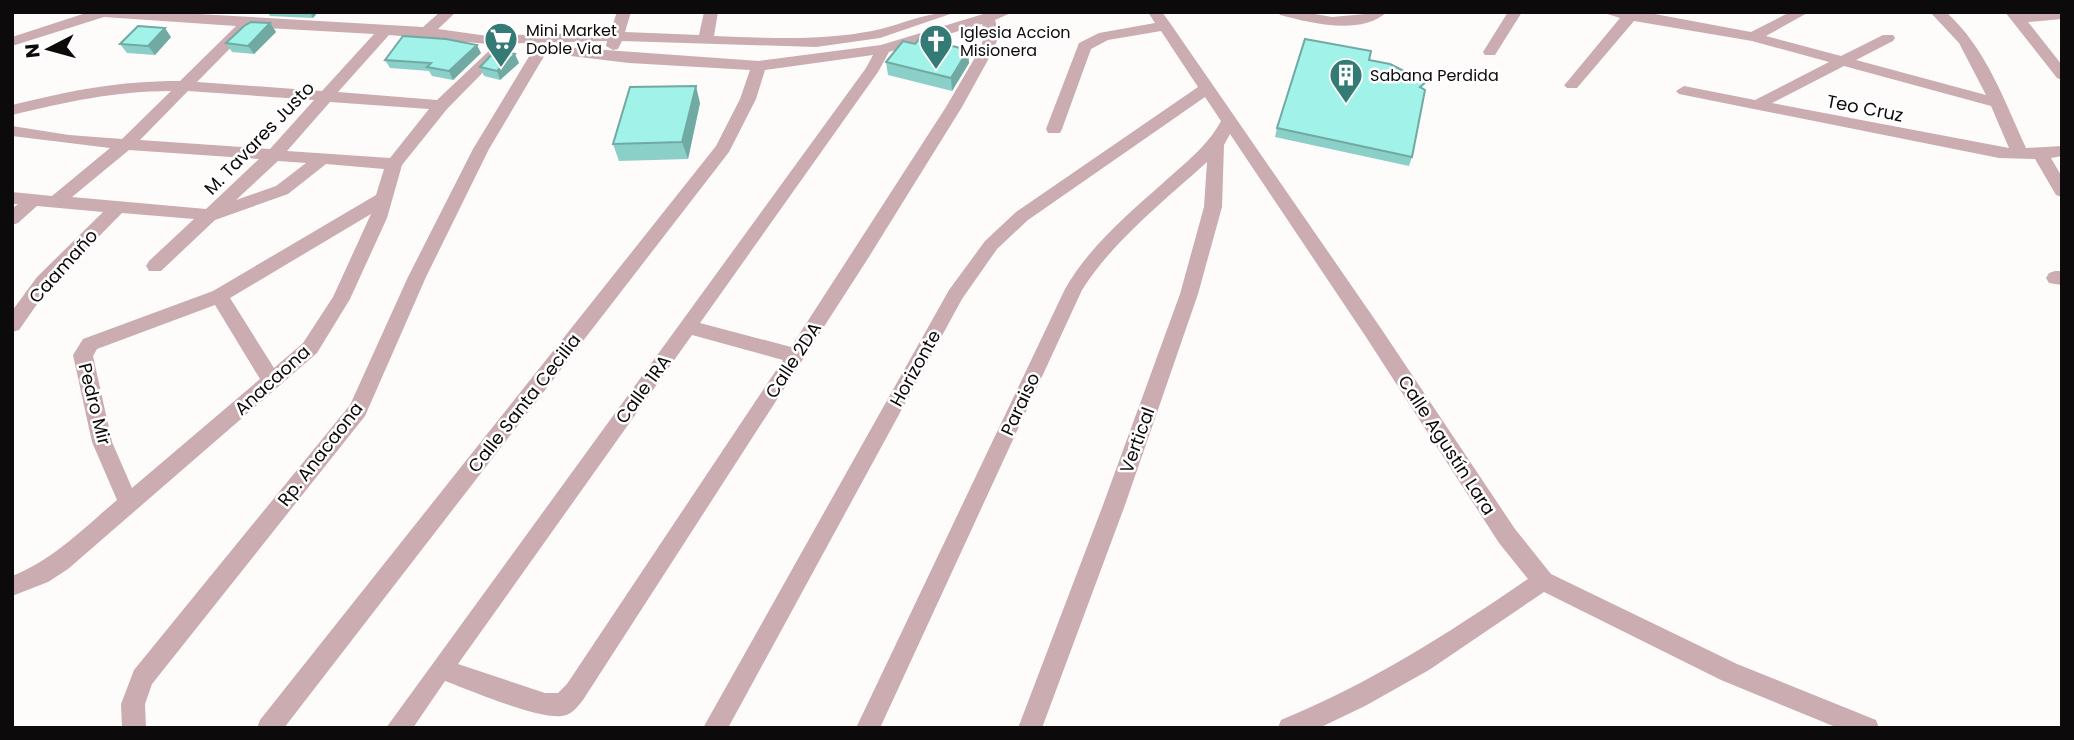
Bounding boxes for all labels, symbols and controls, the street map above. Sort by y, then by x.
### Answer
north arrow [14,14,84,84]
place label: Mini Market Doble Via [526,19,617,60]
supermarket icon: Mini Market Doble Via [482,20,520,69]
place label: Iglesia Accion Misionera [960,21,1071,62]
church icon: Iglesia Accion Misionera [917,22,955,71]
text: N [18,42,47,59]
building icon: Sabana Perdida [1327,56,1365,105]
place label: Sabana Perdida [1370,64,1499,87]
street label: M. Tavares Justo [198,76,320,200]
street label: Teo Cruz [1825,88,1905,128]
street label: Caamaño [23,223,103,309]
street label: Calle 2DA [759,317,827,403]
street label: Horizonte [884,325,946,411]
street label: Calle Santa Cecilia [462,328,586,478]
street label: Anacaona [229,339,315,421]
street label: Calle 1RA [609,349,677,429]
street label: Pedro Mir [73,360,117,448]
street label: Paraiso [995,368,1045,440]
street label: Calle Agustín Lara [1392,370,1502,520]
street label: Rp. Anacaona [271,397,369,511]
street label: Vertical [1114,404,1160,476]

